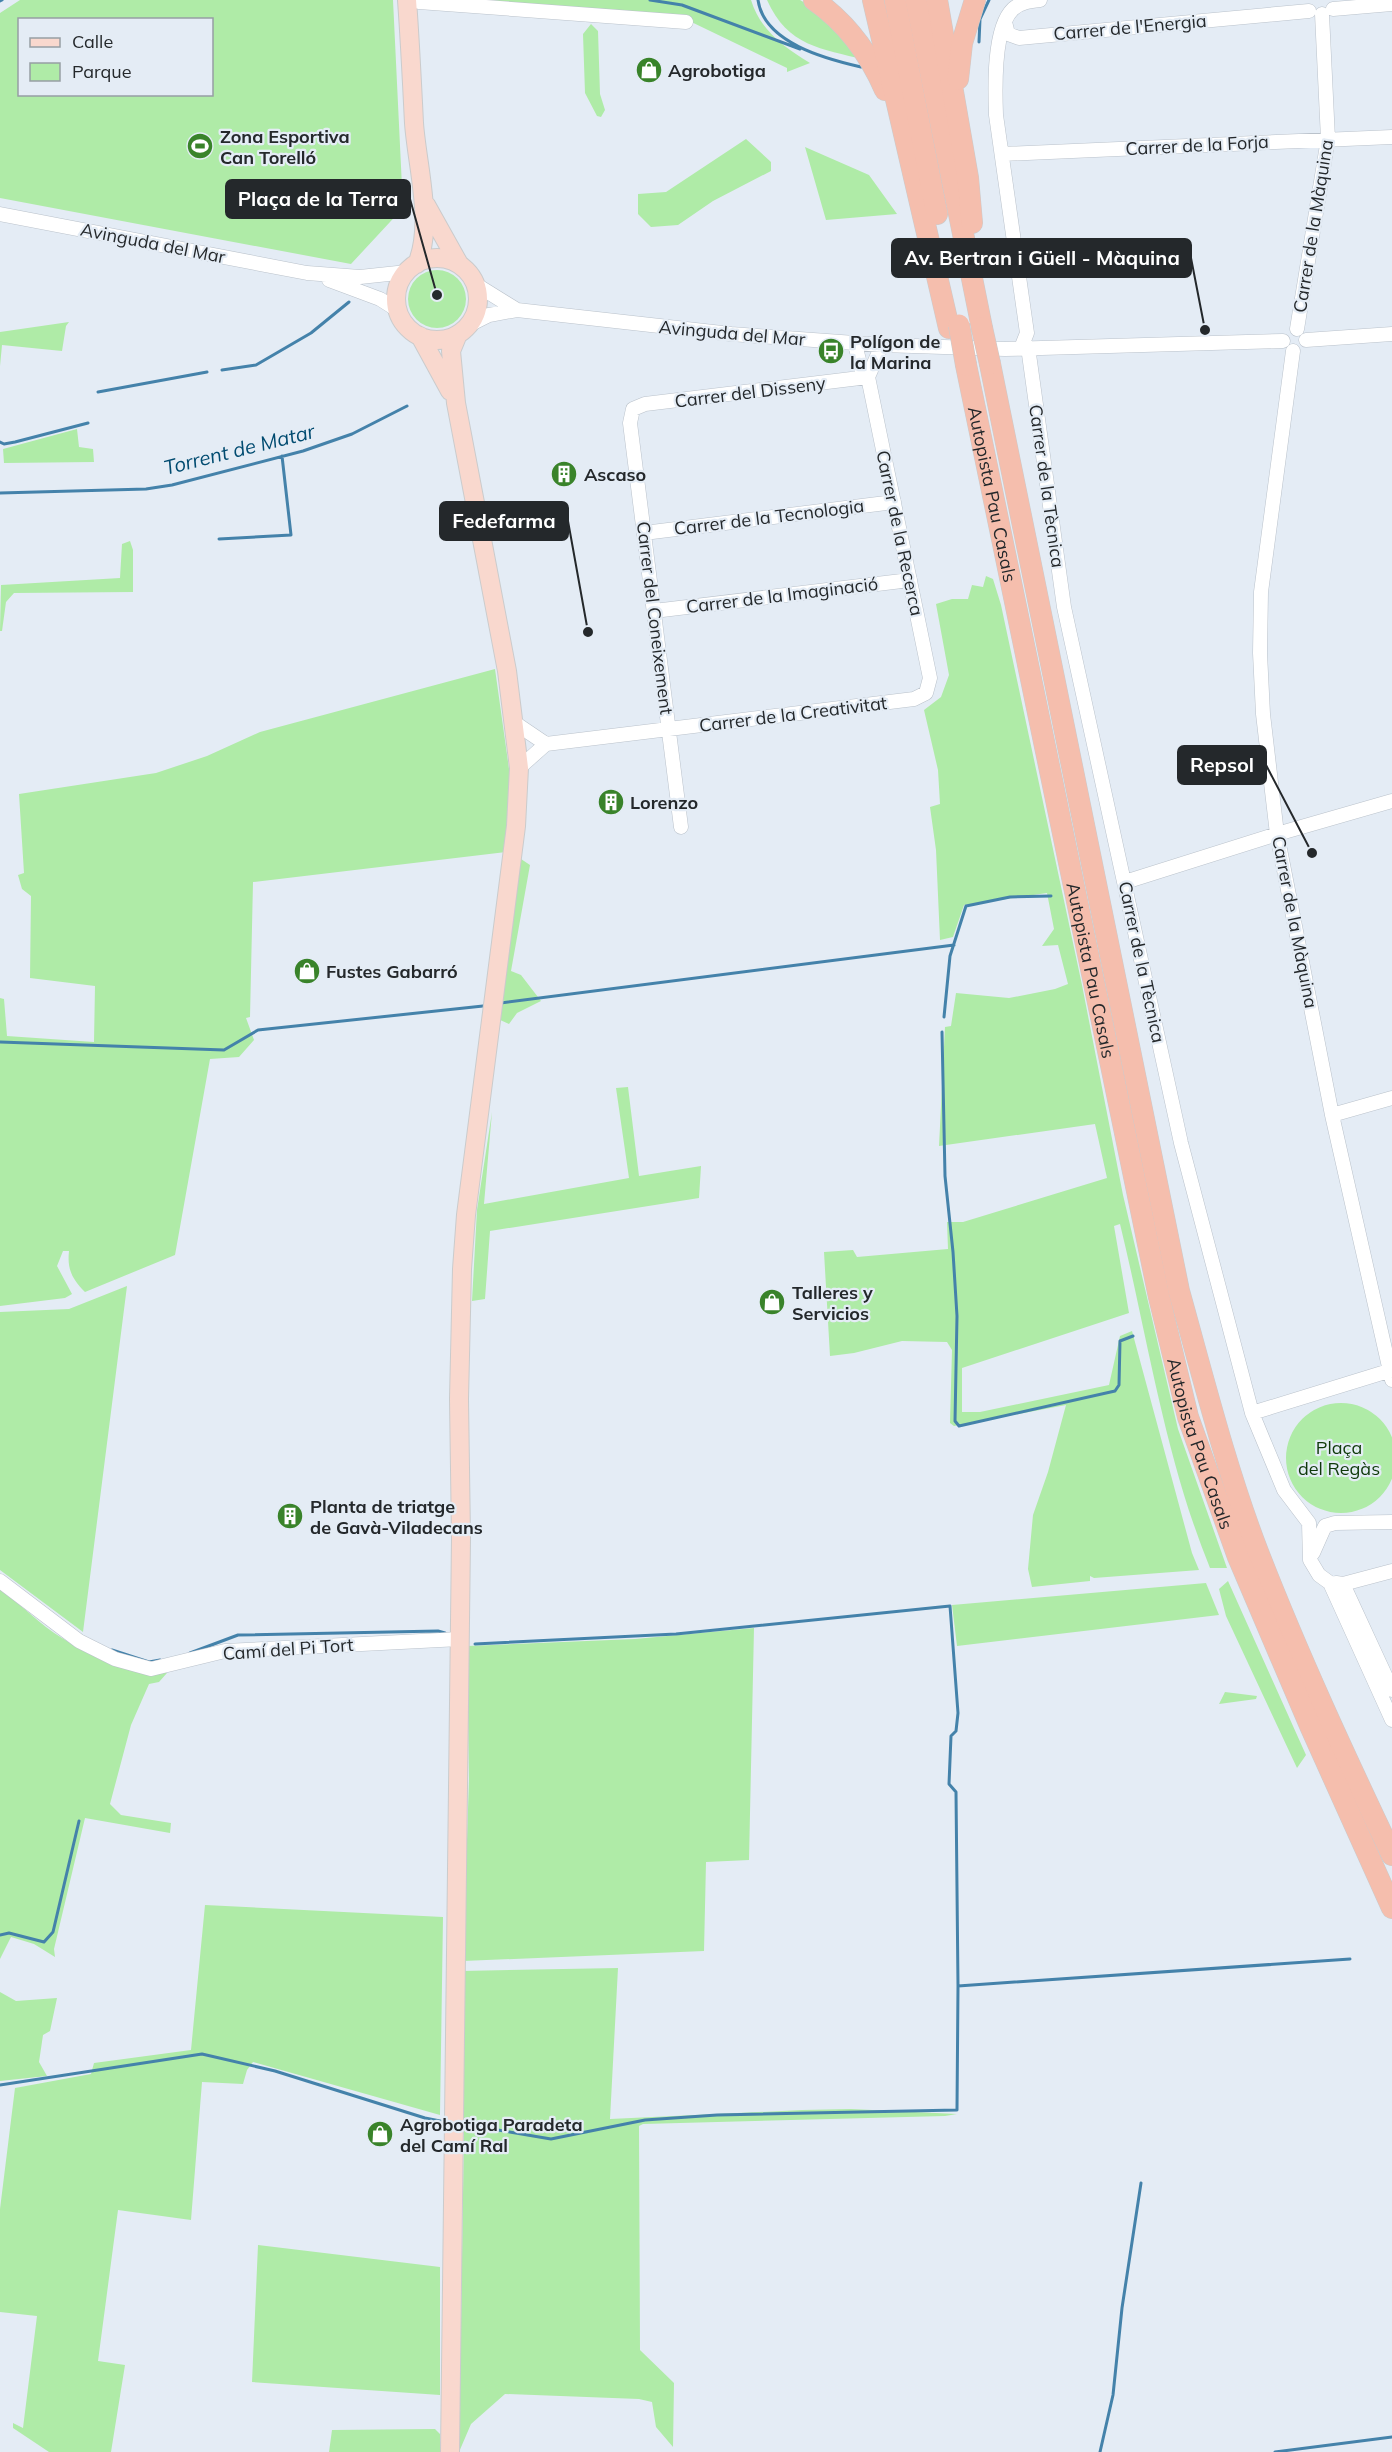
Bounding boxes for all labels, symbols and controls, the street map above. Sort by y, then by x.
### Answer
street label: Carrer de l'Energia [1052,9,1208,45]
legend [18,18,213,96]
text: Calle [72,30,113,53]
shop icon: Agrobotiga [634,55,664,85]
place label: Agrobotiga [668,59,766,82]
text: Parque [72,60,131,83]
place label: Zona Esportiva Can Torelló [220,125,350,169]
street label: Carrer de la Forja [1125,130,1269,160]
sports icon: Zona Esportiva Can Torelló [185,131,215,161]
street label: Carrer de la Màquina [1288,138,1338,314]
callout: Plaça de la Terra [226,180,410,218]
text: Plaça de la Terra [238,186,398,211]
street label: Avinguda del Mar [79,218,228,268]
callout: Av. Bertran i Güell - Màquina [892,239,1191,277]
text: Av. Bertran i Güell - Màquina [904,245,1180,270]
street label: Avinguda del Mar [658,315,807,351]
place label: Polígon de la Marina [850,330,940,374]
bus stop icon: Polígon de la Marina [816,336,846,366]
street label: Carrer del Disseny [673,371,827,413]
street label: Carrer de la Tècnica [1024,403,1070,569]
street label: Autopista Pau Casals [963,404,1022,584]
water label: Torrent de Matar [161,418,318,480]
street label: Carrer de la Recerca [871,448,929,618]
building icon: Ascaso [549,459,579,489]
place label: Ascaso [584,463,646,486]
street label: Carrer de la Tecnologia [673,494,865,540]
callout: Fedefarma [440,502,568,540]
text: Fedefarma [452,508,556,533]
street label: Carrer del Coneixement [632,520,678,716]
street label: Carrer de la Imaginació [685,572,879,618]
street label: Carrer de la Creativitat [698,691,888,737]
callout: Repsol [1178,746,1266,784]
text: Repsol [1190,752,1254,777]
building icon: Lorenzo [596,787,626,817]
place label: Lorenzo [630,791,698,814]
street label: Carrer de la Màquina [1267,834,1323,1010]
street label: Carrer de la Tècnica [1114,879,1170,1045]
street label: Autopista Pau Casals [1062,880,1121,1060]
shop icon: Fustes Gabarró [292,956,322,986]
place label: Fustes Gabarró [326,960,458,983]
place label: Talleres y Servicios [792,1281,873,1325]
shop icon: Talleres y Servicios [757,1287,787,1317]
street label: Autopista Pau Casals [1163,1355,1239,1532]
park label: Plaça del Regàs [1298,1436,1380,1480]
place label: Planta de triatge de Gavà-Viladecans [310,1495,483,1539]
building icon: Planta de triatge de Gavà-Viladecans [275,1501,305,1531]
street label: Camí del Pi Tort [222,1633,354,1665]
place label: Agrobotiga Paradeta del Camí Ral [400,2113,583,2157]
shop icon: Agrobotiga Paradeta del Camí Ral [365,2119,395,2149]

